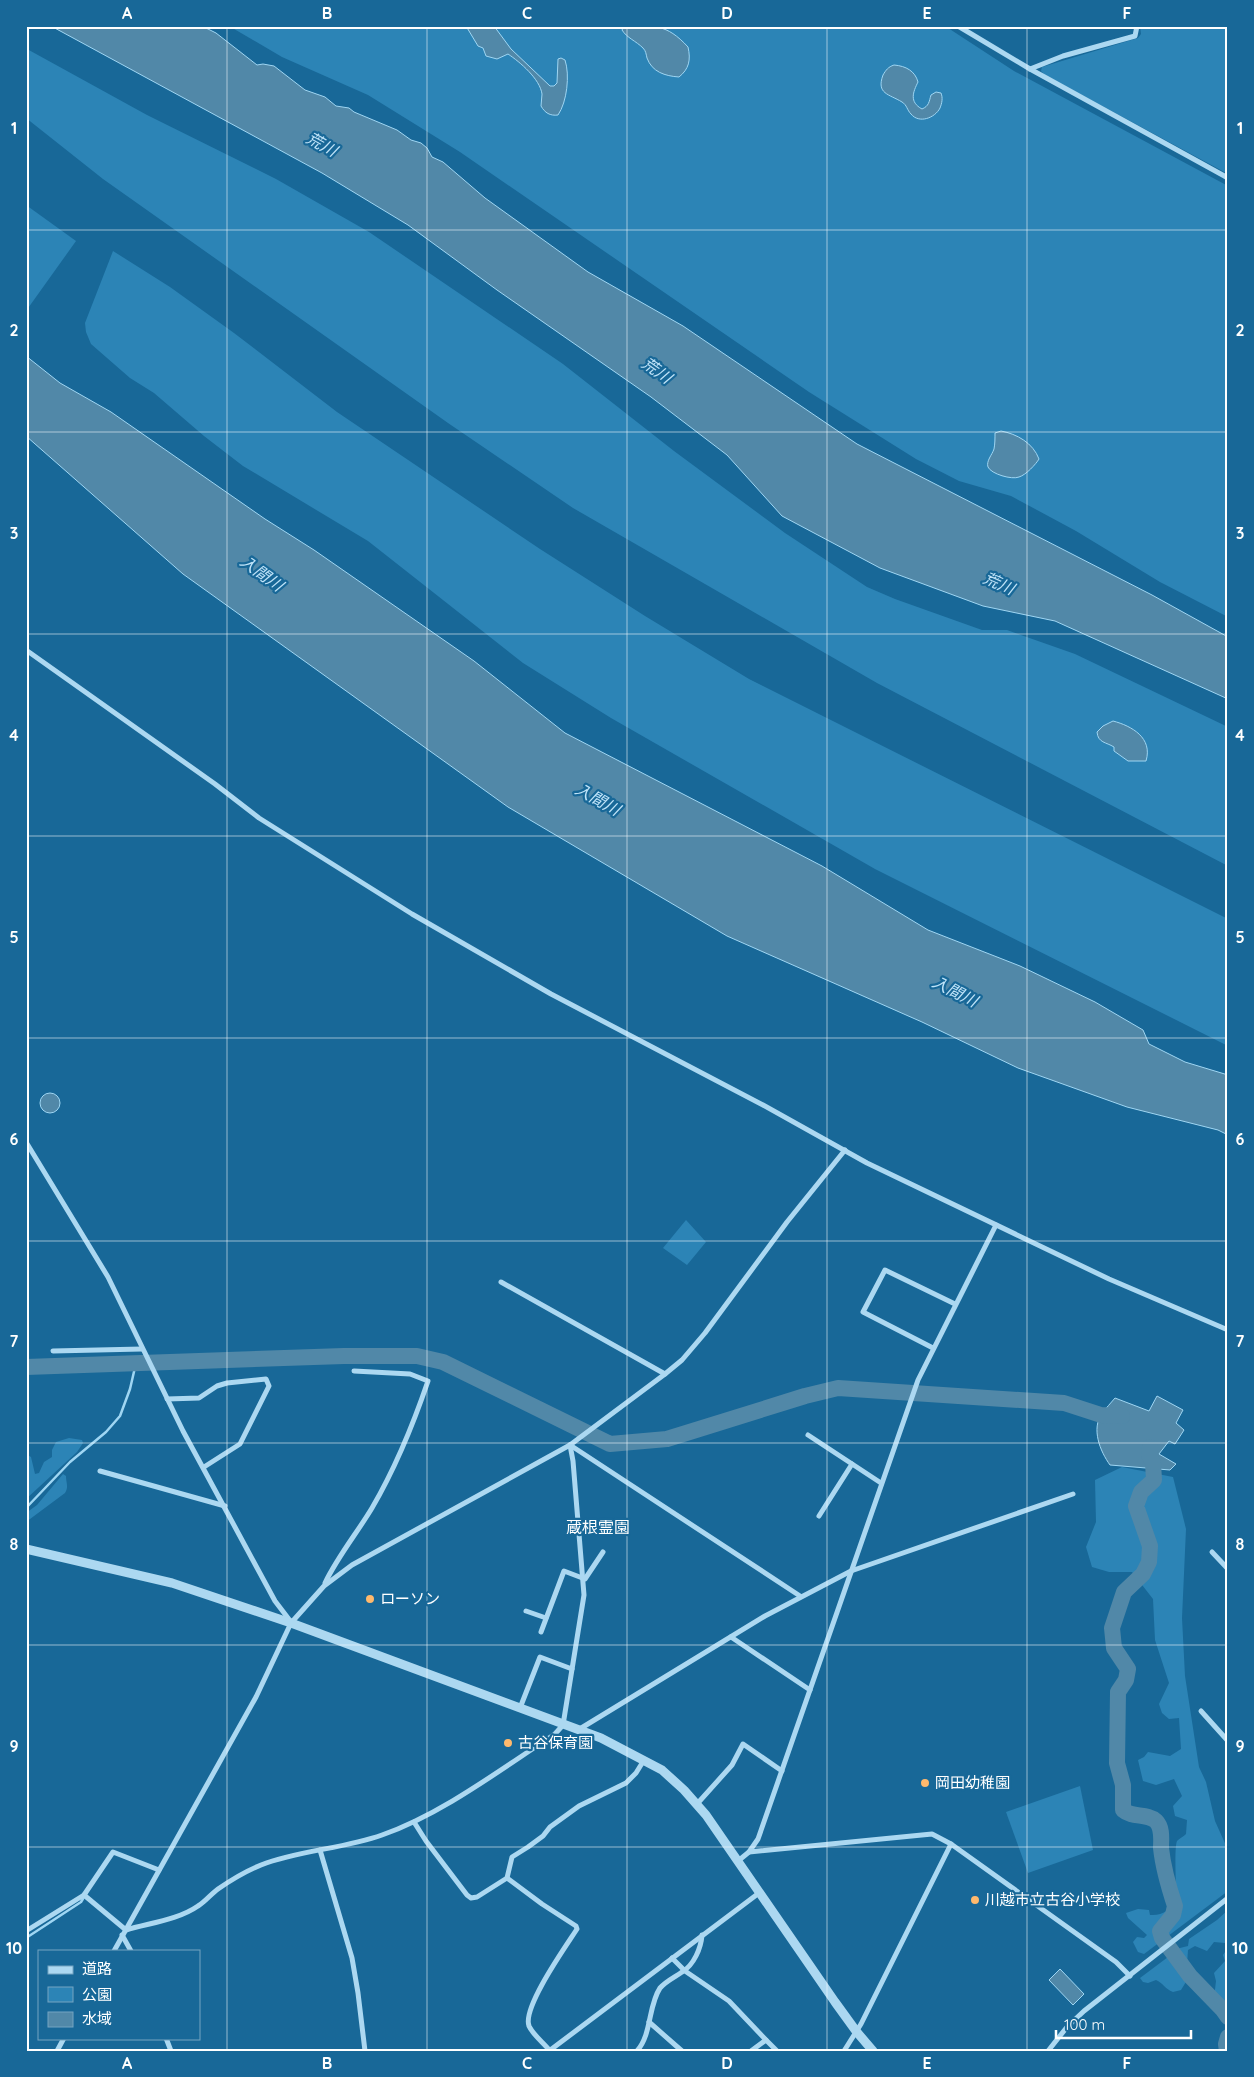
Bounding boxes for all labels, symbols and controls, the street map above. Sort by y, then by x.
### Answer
text: A [122,3,133,23]
text: B [322,3,332,23]
text: C [522,3,532,23]
text: D [721,3,733,23]
text: E [922,3,932,23]
text: F [1123,3,1132,23]
text: 1 [11,118,17,138]
text: 1 [1237,118,1243,138]
water label: 荒川 [303,127,343,161]
text: 2 [9,320,19,340]
text: 2 [1235,320,1245,340]
water label: 荒川 [638,353,677,389]
text: 3 [10,523,18,543]
text: 3 [1236,523,1244,543]
water label: 入間川 [237,551,289,596]
water label: 荒川 [980,567,1020,599]
text: 4 [9,725,19,745]
text: 4 [1235,725,1245,745]
water label: 入間川 [572,779,626,820]
text: 5 [9,927,19,947]
text: 5 [1235,927,1245,947]
water label: 入間川 [929,971,983,1012]
text: 6 [10,1129,19,1149]
text: 6 [1236,1129,1245,1149]
text: 7 [10,1331,19,1351]
text: 7 [1236,1331,1245,1351]
district label: 蔵根霊園 [566,1517,630,1537]
text: 8 [10,1534,19,1554]
text: 8 [1236,1534,1245,1554]
place label: ローソン [380,1589,440,1608]
marker: ローソン [364,1593,376,1605]
place label: 古谷保育園 [518,1733,593,1752]
text: 9 [9,1736,19,1756]
text: 9 [1235,1736,1245,1756]
marker: 古谷保育園 [502,1737,514,1749]
place label: 岡田幼稚園 [935,1773,1010,1792]
marker: 岡田幼稚園 [919,1777,931,1789]
place label: 川越市立古谷小学校 [985,1890,1120,1909]
marker: 川越市立古谷小学校 [969,1894,981,1906]
text: 10 [6,1938,22,1958]
text: 10 [1232,1938,1248,1958]
legend [38,1950,200,2040]
text: 道路 [82,1959,112,1978]
text: 公園 [82,1985,112,2004]
scale bar [1056,2007,1192,2039]
text: 水域 [82,2009,112,2028]
text: 100 m [1064,2015,1105,2034]
text: A [122,2053,133,2073]
text: B [322,2053,332,2073]
text: C [522,2053,532,2073]
text: D [721,2053,733,2073]
text: E [922,2053,932,2073]
text: F [1123,2053,1132,2073]

